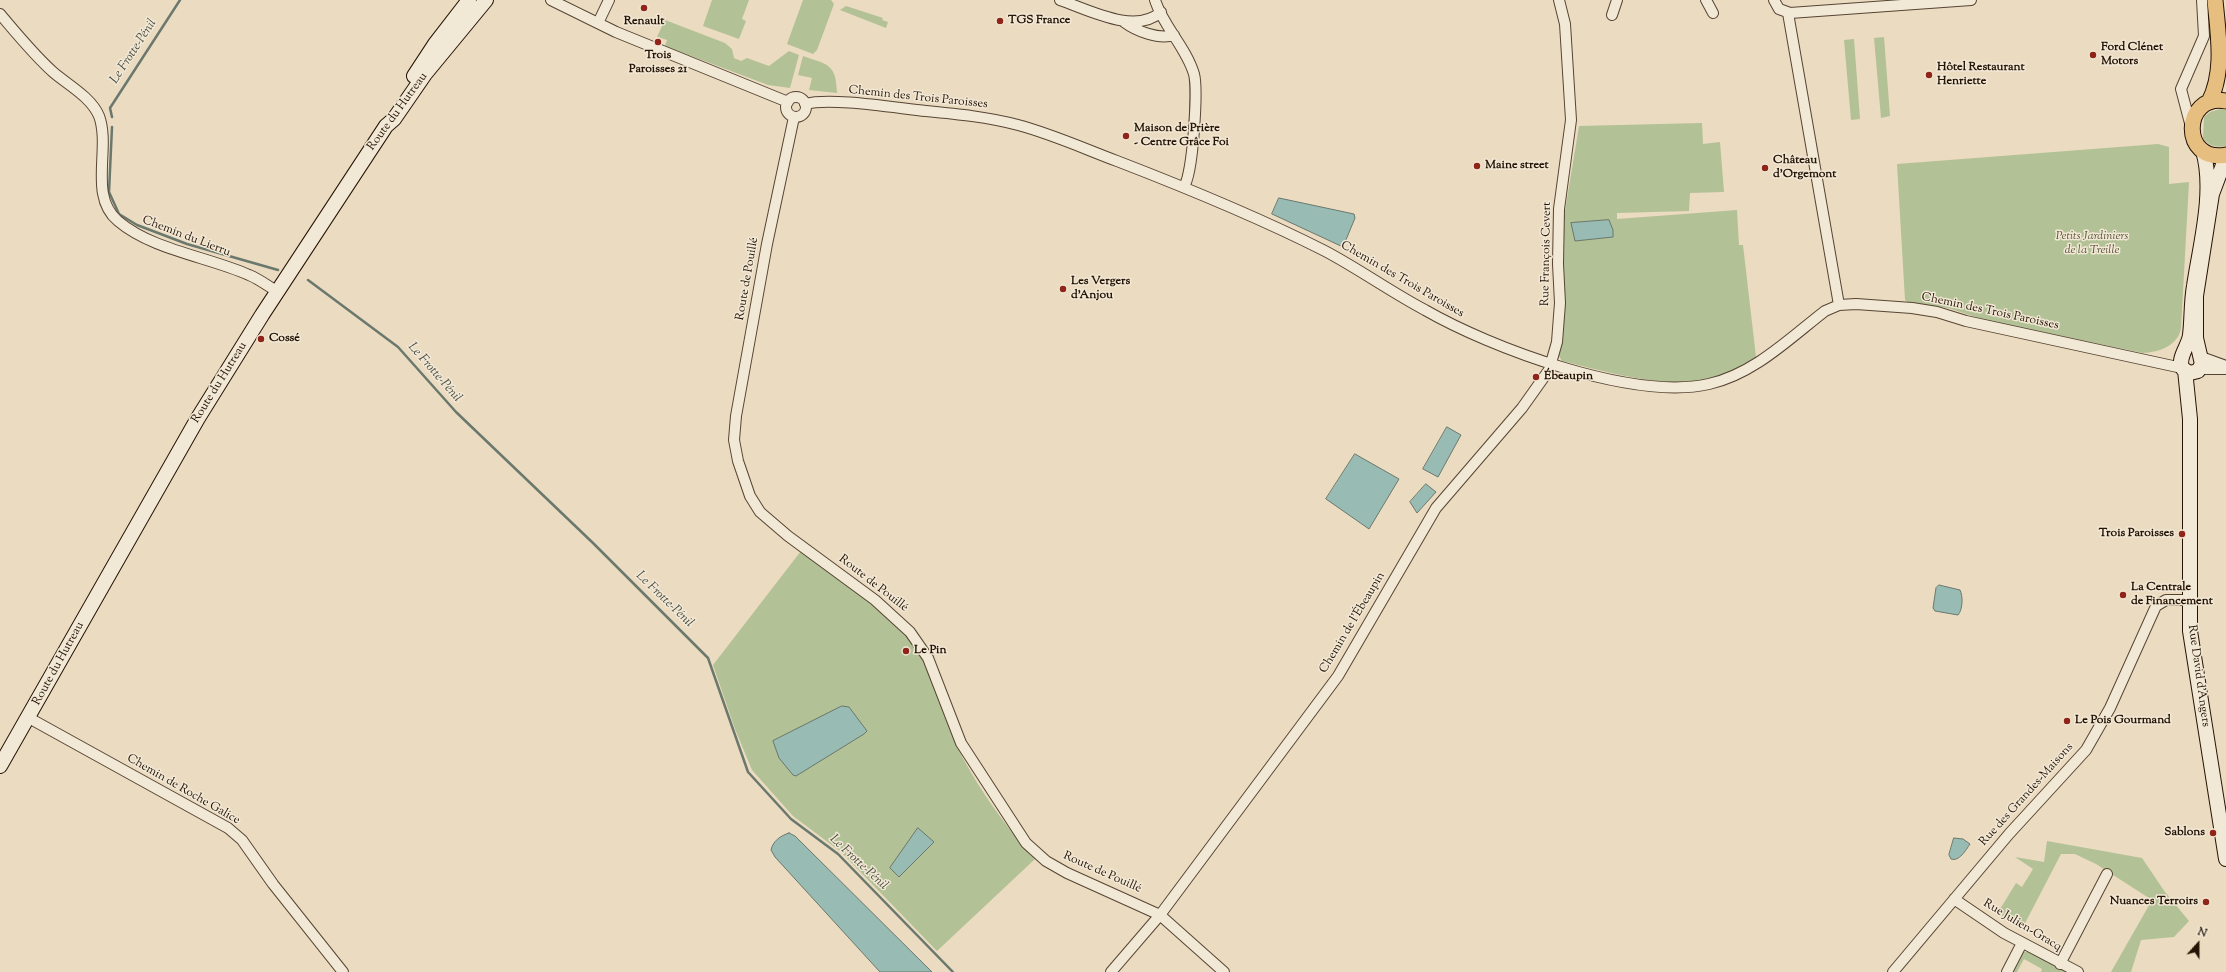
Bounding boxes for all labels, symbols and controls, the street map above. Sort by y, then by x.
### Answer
marker: Renault [639,3,649,13]
place label: TGS France [1008,14,1070,28]
place label: Renault [624,15,664,29]
marker: TGS France [995,16,1005,26]
water label: Le Frotte-Pénil [107,17,161,87]
marker: Trois Paroisses 21 [653,37,663,47]
place label: Ford Clénet Motors [2101,41,2163,69]
place label: Trois Paroisses 21 [629,49,687,77]
marker: Ford Clénet Motors [2088,50,2098,60]
place label: Hôtel Restaurant Henriette [1937,61,2025,89]
street label: Route du Hutreau [365,70,431,154]
marker: Hôtel Restaurant Henriette [1924,70,1934,80]
street label: Chemin des Trois Paroisses [848,84,988,112]
place label: Maison de Prière - Centre Grâce Foi [1134,122,1229,150]
marker: Maison de Prière - Centre Grâce Foi [1121,131,1131,141]
place label: Château d'Orgemont [1773,154,1836,182]
place label: Maine street [1485,159,1549,173]
marker: Maine street [1472,161,1482,171]
marker: Château d'Orgemont [1760,163,1770,173]
street label: Rue François Cevert [1539,202,1555,306]
street label: Chemin du Lierru [140,214,232,260]
park label: Petits Jardiniers de la Treille [2056,230,2128,258]
street label: Route de Pouillé [734,236,762,322]
street label: Chemin des Trois Paroisses [1338,239,1466,321]
place label: Les Vergers d'Anjou [1071,275,1130,303]
marker: Les Vergers d'Anjou [1058,284,1068,294]
street label: Chemin des Trois Paroisses [1920,290,2060,334]
place label: Cossé [269,332,300,346]
marker: Cossé [256,334,266,344]
street label: Route du Hutreau [189,340,251,426]
water label: Le Frotte-Pénil [404,340,464,406]
place label: Ébeaupin [1544,370,1593,384]
marker: Ébeaupin [1531,372,1541,382]
place label: Trois Paroisses [2099,527,2174,541]
marker: Trois Paroisses [2177,529,2187,539]
street label: Route de Pouillé [835,552,911,616]
water label: Le Frotte-Pénil [632,569,696,631]
street label: Chemin de l'Ébeaupin [1317,570,1389,676]
place label: La Centrale de Financement [2131,581,2213,609]
marker: La Centrale de Financement [2118,590,2128,600]
street label: Route du Hutreau [30,620,88,708]
street label: Rue David d'Angers [2184,624,2212,728]
place label: Le Pin [914,644,946,658]
marker: Le Pin [901,646,911,656]
place label: Le Pois Gourmand [2075,714,2171,728]
marker: Le Pois Gourmand [2062,716,2072,726]
street label: Rue des Grandes-Maisons [1977,741,2077,849]
street label: Chemin de Roche Galice [124,752,242,828]
place label: Sablons [2164,826,2205,840]
marker: Sablons [2208,828,2218,838]
water label: Le Frotte-Pénil [826,832,890,894]
street label: Route de Pouillé [1061,849,1143,897]
place label: Nuances Terroirs [2110,895,2198,909]
street label: Rue Julien-Gracq [1980,897,2064,955]
marker: Nuances Terroirs [2201,897,2211,907]
north arrow [2178,924,2218,964]
text: N [2195,924,2209,942]

